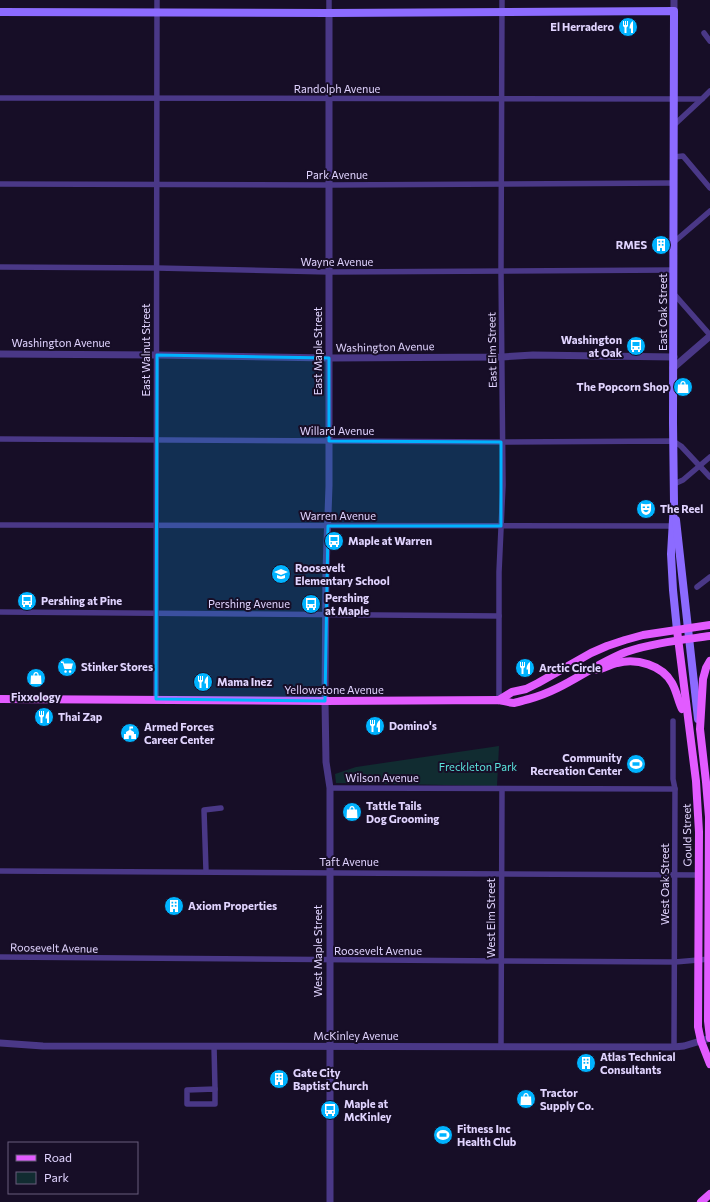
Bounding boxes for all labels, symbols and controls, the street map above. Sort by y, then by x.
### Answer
restaurant icon: El Herradero [617,16,639,38]
place label: El Herradero [550,20,614,33]
street label: Randolph Avenue [294,82,381,95]
street label: Park Avenue [306,168,368,181]
building icon: RMES [650,234,672,256]
place label: RMES [616,238,647,251]
street label: Wayne Avenue [301,255,374,268]
street label: East Oak Street [656,273,669,351]
street label: East Walnut Street [139,303,152,397]
street label: East Maple Street [311,306,324,395]
street label: East Elm Street [484,311,499,388]
place label: Washington at Oak [561,333,623,359]
bus stop icon: Washington at Oak [625,335,647,357]
street label: Washington Avenue [12,336,111,349]
street label: Washington Avenue [335,339,435,354]
shop icon: The Popcorn Shop [672,376,694,398]
place label: The Popcorn Shop [577,380,669,393]
street label: Willard Avenue [300,424,375,437]
theatre icon: The Reel [635,498,657,520]
place label: The Reel [660,502,703,515]
street label: Warren Avenue [300,509,376,522]
bus stop icon: Maple at Warren [323,530,345,552]
place label: Maple at Warren [348,534,432,547]
place label: Roosevelt Elementary School [295,561,390,587]
school or university icon: Roosevelt Elementary School [270,563,292,585]
bus stop icon: Pershing at Pine [16,590,38,612]
place label: Pershing at Maple [325,591,369,617]
bus stop icon: Pershing at Maple [300,593,322,615]
place label: Pershing at Pine [41,594,122,607]
street label: Pershing Avenue [208,597,290,610]
supermarket icon: Stinker Stores [56,656,78,678]
restaurant icon: Arctic Circle [514,657,536,679]
place label: Stinker Stores [81,660,153,673]
place label: Arctic Circle [539,661,601,674]
shop icon: Fixxology [25,667,47,689]
restaurant icon: Mama Inez [192,671,214,693]
place label: Mama Inez [217,675,272,688]
street label: Yellowstone Avenue [284,683,384,696]
place label: Fixxology [11,690,61,703]
restaurant icon: Thai Zap [33,706,55,728]
place label: Thai Zap [58,710,103,723]
restaurant icon: Domino's [364,715,386,737]
place label: Domino's [389,719,437,732]
place label: Armed Forces Career Center [144,720,215,746]
public building icon: Armed Forces Career Center [119,722,141,744]
place label: Community Recreation Center [530,751,622,777]
sports icon: Community Recreation Center [625,753,647,775]
park label: Freckleton Park [439,760,517,773]
street label: Wilson Avenue [345,771,419,784]
place label: Tattle Tails Dog Grooming [366,799,439,825]
shop icon: Tattle Tails Dog Grooming [341,801,363,823]
street label: Gould Street [679,803,694,867]
street label: West Oak Street [658,843,671,925]
street label: Taft Avenue [319,855,379,868]
street label: West Elm Street [484,878,497,958]
building icon: Axiom Properties [163,895,185,917]
place label: Axiom Properties [188,899,277,912]
street label: West Maple Street [311,904,324,997]
street label: Roosevelt Avenue [10,940,98,955]
street label: Roosevelt Avenue [334,944,422,957]
street label: McKinley Avenue [313,1029,399,1042]
place label: Atlas Technical Consultants [600,1050,675,1076]
building icon: Atlas Technical Consultants [575,1052,597,1074]
place label: Gate City Baptist Church [293,1066,368,1092]
building icon: Gate City Baptist Church [268,1068,290,1090]
place label: Tractor Supply Co. [540,1086,594,1112]
shop icon: Tractor Supply Co. [515,1088,537,1110]
place label: Maple at McKinley [344,1097,392,1123]
bus stop icon: Maple at McKinley [319,1099,341,1121]
place label: Fitness Inc Health Club [457,1122,517,1148]
sports icon: Fitness Inc Health Club [432,1124,454,1146]
legend [8,1142,138,1194]
text: Road [44,1150,72,1164]
text: Park [44,1170,70,1184]

